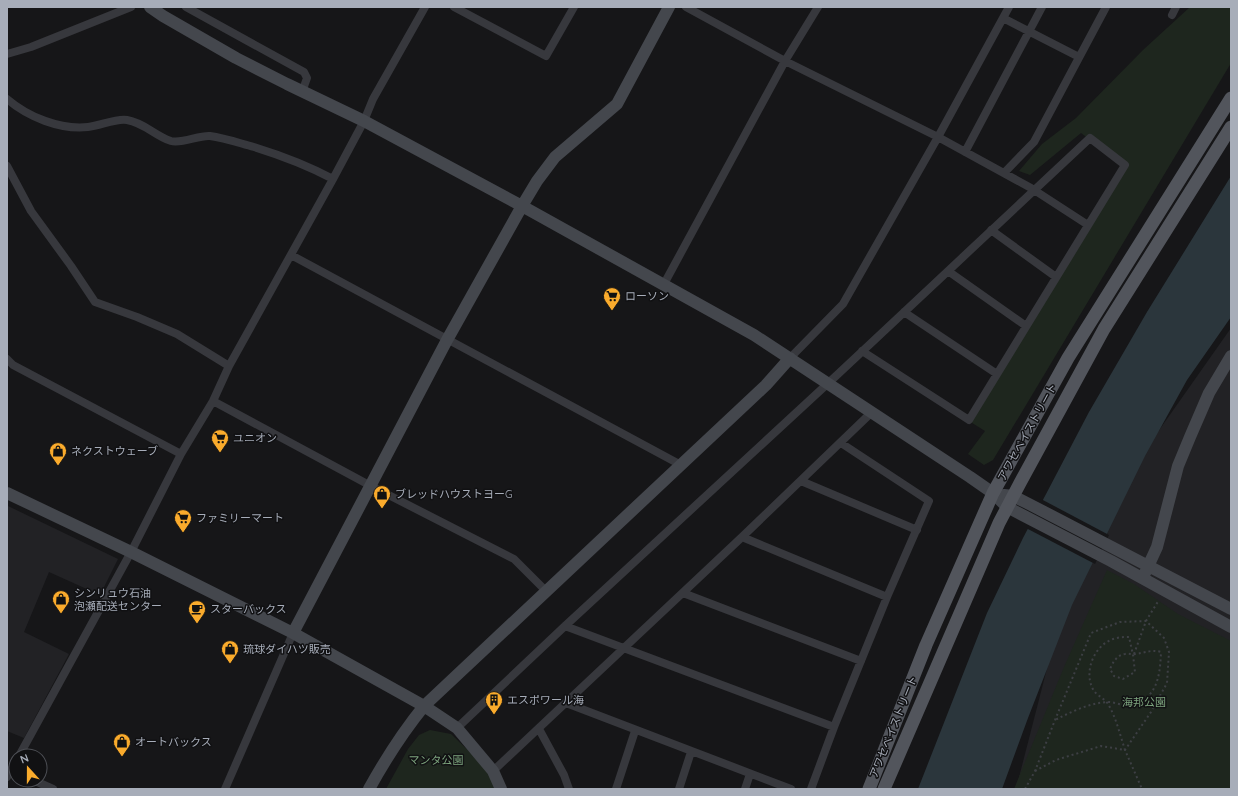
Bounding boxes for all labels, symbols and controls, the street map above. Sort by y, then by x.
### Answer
supermarket icon: ローソン [602,286,622,311]
place label: ローソン [625,289,669,303]
street label: アワセベイストリート [994,381,1060,483]
supermarket icon: ユニオン [210,428,230,453]
place label: ユニオン [233,431,277,445]
shop icon: ネクストウェーブ [48,441,68,466]
place label: ネクストウェーブ [71,444,158,458]
shop icon: ブレッドハウストヨーG [372,484,392,509]
place label: ブレッドハウストヨーG [395,487,513,501]
supermarket icon: ファミリーマート [173,508,193,533]
place label: ファミリーマート [196,511,284,525]
place label: シンリュウ石油 泡瀬配送センター [74,586,162,613]
shop icon: シンリュウ石油 泡瀬配送センター [51,589,71,614]
cafe icon: スターバックス [187,599,207,624]
place label: スターバックス [210,602,287,616]
shop icon: 琉球ダイハツ販売 [220,639,240,664]
place label: 琉球ダイハツ販売 [243,642,331,656]
street label: アワセベイストリート [866,674,920,780]
building icon: エスポワール海 [484,690,504,715]
place label: エスポワール海 [507,693,584,707]
park label: 海邦公園 [1122,695,1166,709]
shop icon: オートバックス [112,732,132,757]
place label: オートバックス [135,735,212,749]
north arrow [8,748,48,788]
text: N [18,751,31,767]
park label: マンタ公園 [409,753,464,767]

